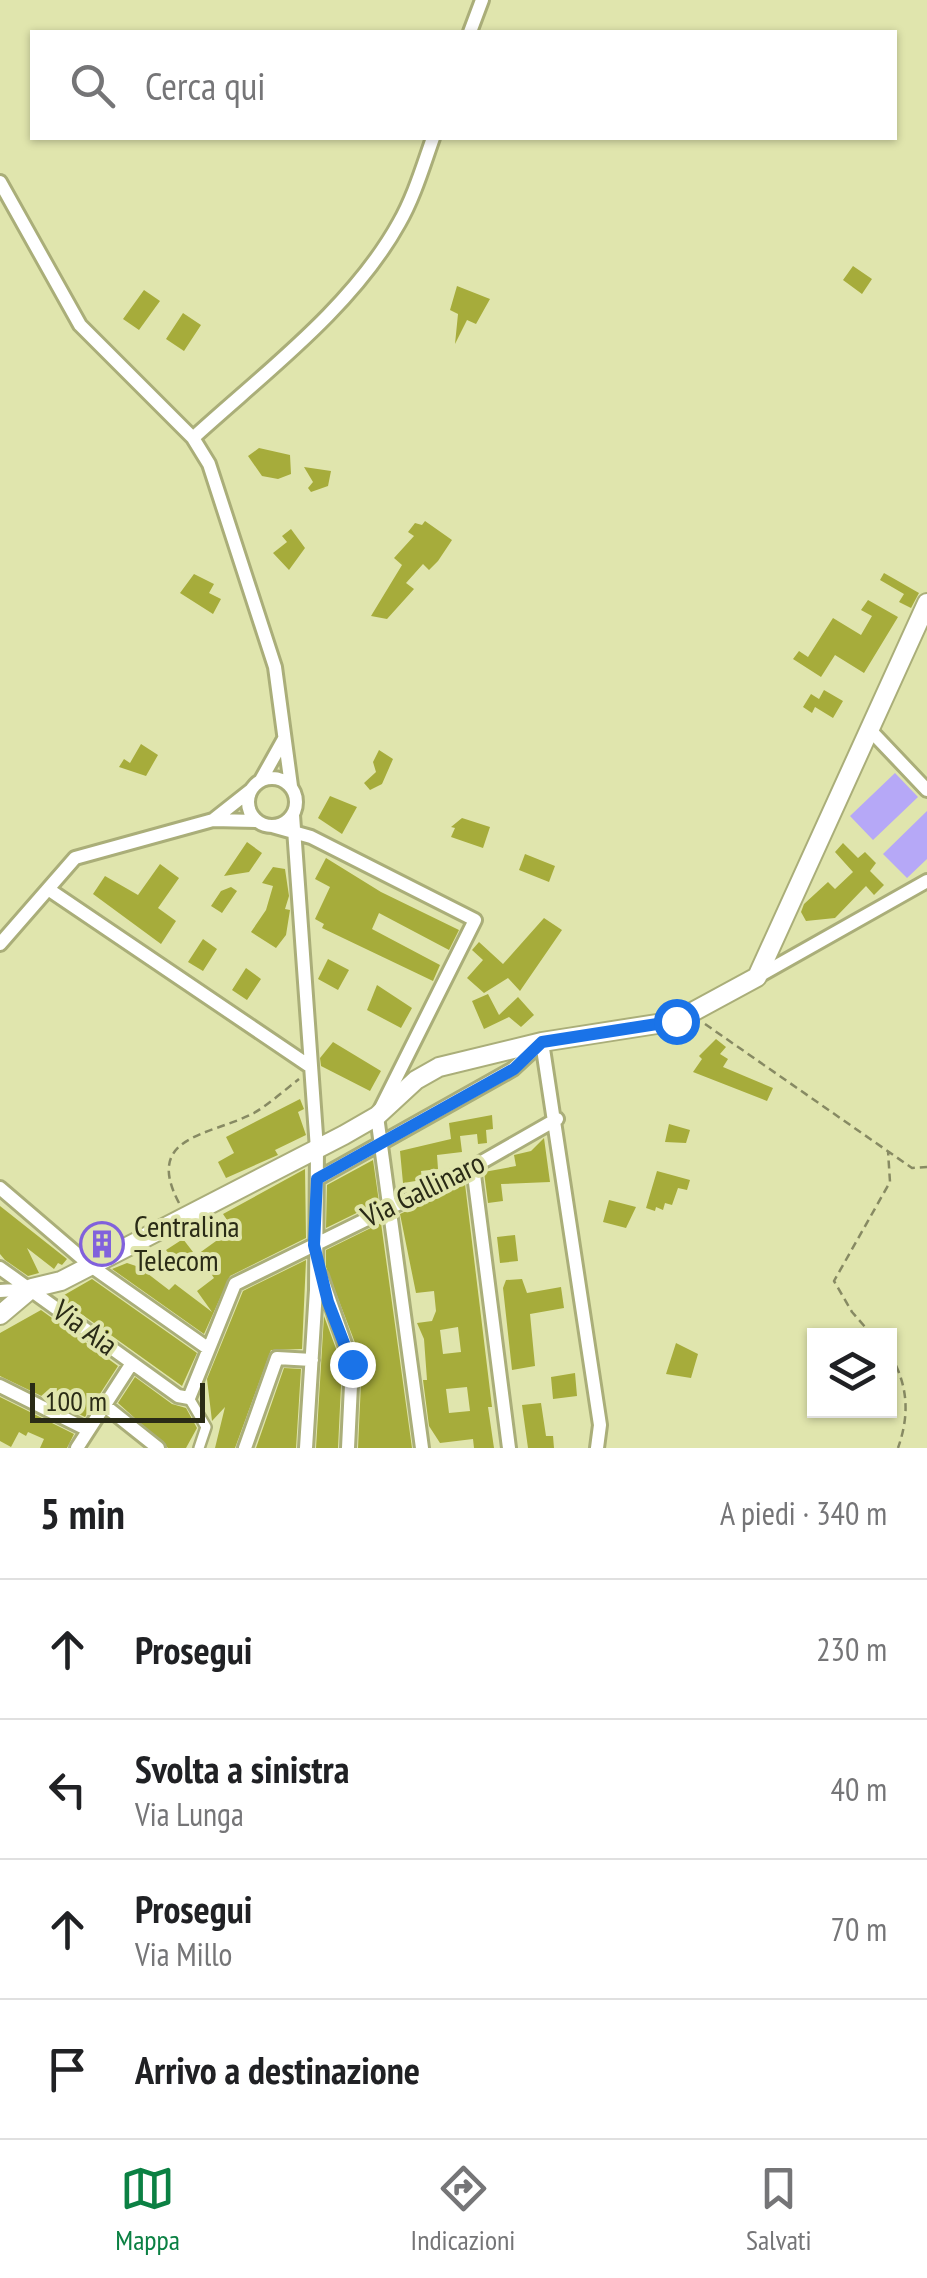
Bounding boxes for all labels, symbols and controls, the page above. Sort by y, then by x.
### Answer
search box [30,30,897,140]
icon: search [65,58,120,113]
text: Cerca qui [145,61,265,110]
route start [654,999,700,1045]
street label: Via Gallinaro [353,1142,490,1236]
place label: Centralina Telecom [134,1206,240,1279]
building icon: Centralina Telecom [79,1221,125,1267]
street label: Via Aia [45,1290,126,1363]
map controls [807,1328,897,1418]
button: layers [807,1328,897,1418]
route end [330,1342,376,1388]
scale bar [30,1378,205,1422]
text: 100 m [45,1382,107,1419]
text: 5 min [40,1486,125,1541]
text: A piedi · 340 m [720,1492,887,1534]
icon: ahead [40,1622,95,1677]
text: Prosegui [135,1625,252,1674]
text: 230 m [816,1628,887,1670]
text: Svolta a sinistra [135,1744,349,1793]
icon: left [40,1762,95,1817]
text: 40 m [831,1768,887,1810]
text: Via Lunga [135,1793,244,1835]
text: Prosegui [135,1884,252,1933]
icon: ahead [40,1902,95,1957]
text: 70 m [831,1908,887,1950]
text: Via Millo [135,1933,232,1975]
icon: arrive [40,2042,95,2097]
text: Arrivo a destinazione [135,2045,420,2094]
tab: Mappa [115,2161,180,2258]
tab: Indicazioni [411,2161,515,2258]
tab: Salvati [746,2161,812,2258]

